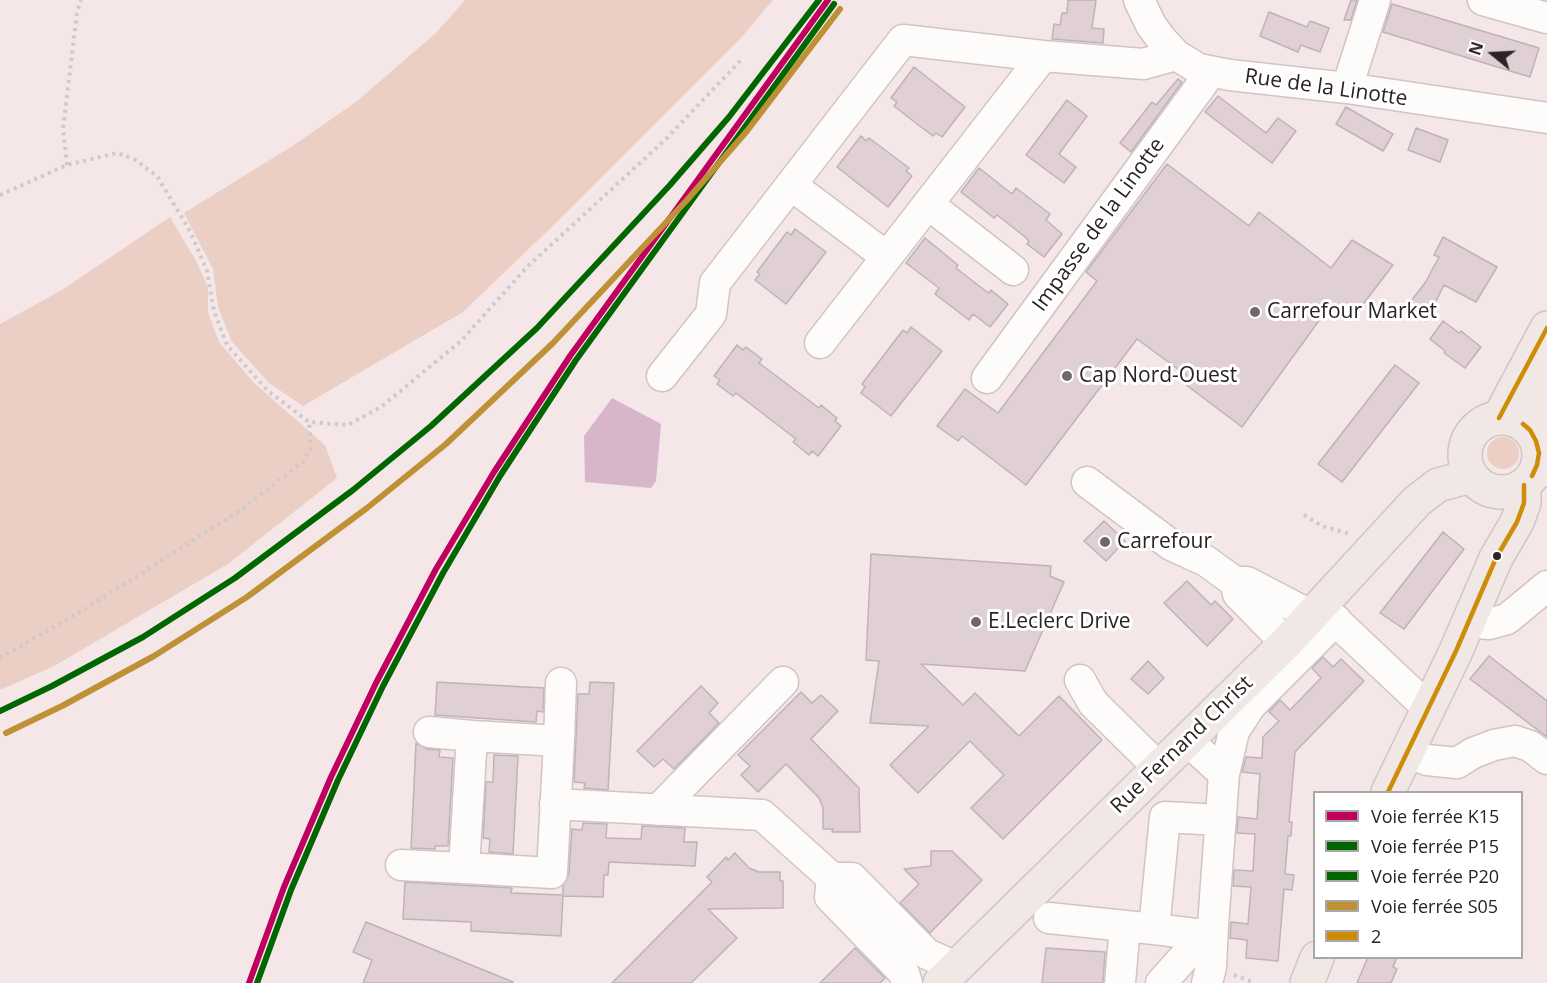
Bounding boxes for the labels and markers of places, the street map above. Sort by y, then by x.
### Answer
place label: Carrefour Market [1267,299,1437,325]
marker: Carrefour Market [1248,305,1262,319]
place label: Cap Nord-Ouest [1079,363,1237,389]
marker: Cap Nord-Ouest [1060,369,1074,383]
place label: Carrefour [1117,529,1212,555]
marker: Carrefour [1098,535,1112,549]
unlabelled marker [1491,550,1503,562]
place label: E.Leclerc Drive [988,609,1131,635]
marker: E.Leclerc Drive [969,615,983,629]

